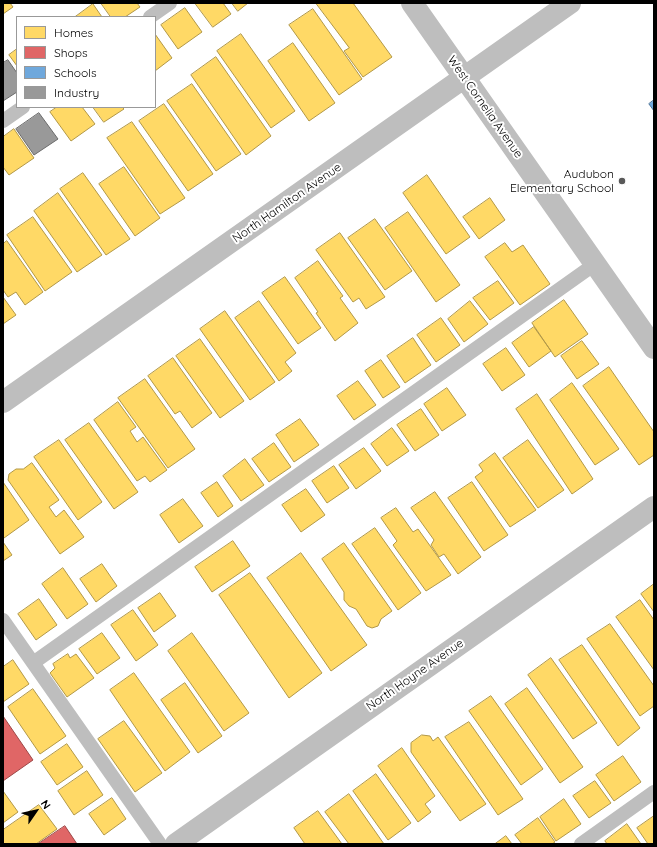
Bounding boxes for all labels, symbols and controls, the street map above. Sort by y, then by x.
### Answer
legend [16,16,156,108]
text: Homes [54,25,93,40]
text: Shops [54,45,88,60]
street label: West Cornelia Avenue [444,53,526,161]
text: Schools [54,65,97,80]
text: Industry [54,85,99,100]
street label: North Hamilton Avenue [230,160,344,246]
place label: Audubon Elementary School [510,167,614,195]
marker: Audubon Elementary School [617,176,627,186]
street label: North Hoyne Avenue [364,636,466,714]
north arrow [16,791,56,831]
text: N [38,797,54,812]

